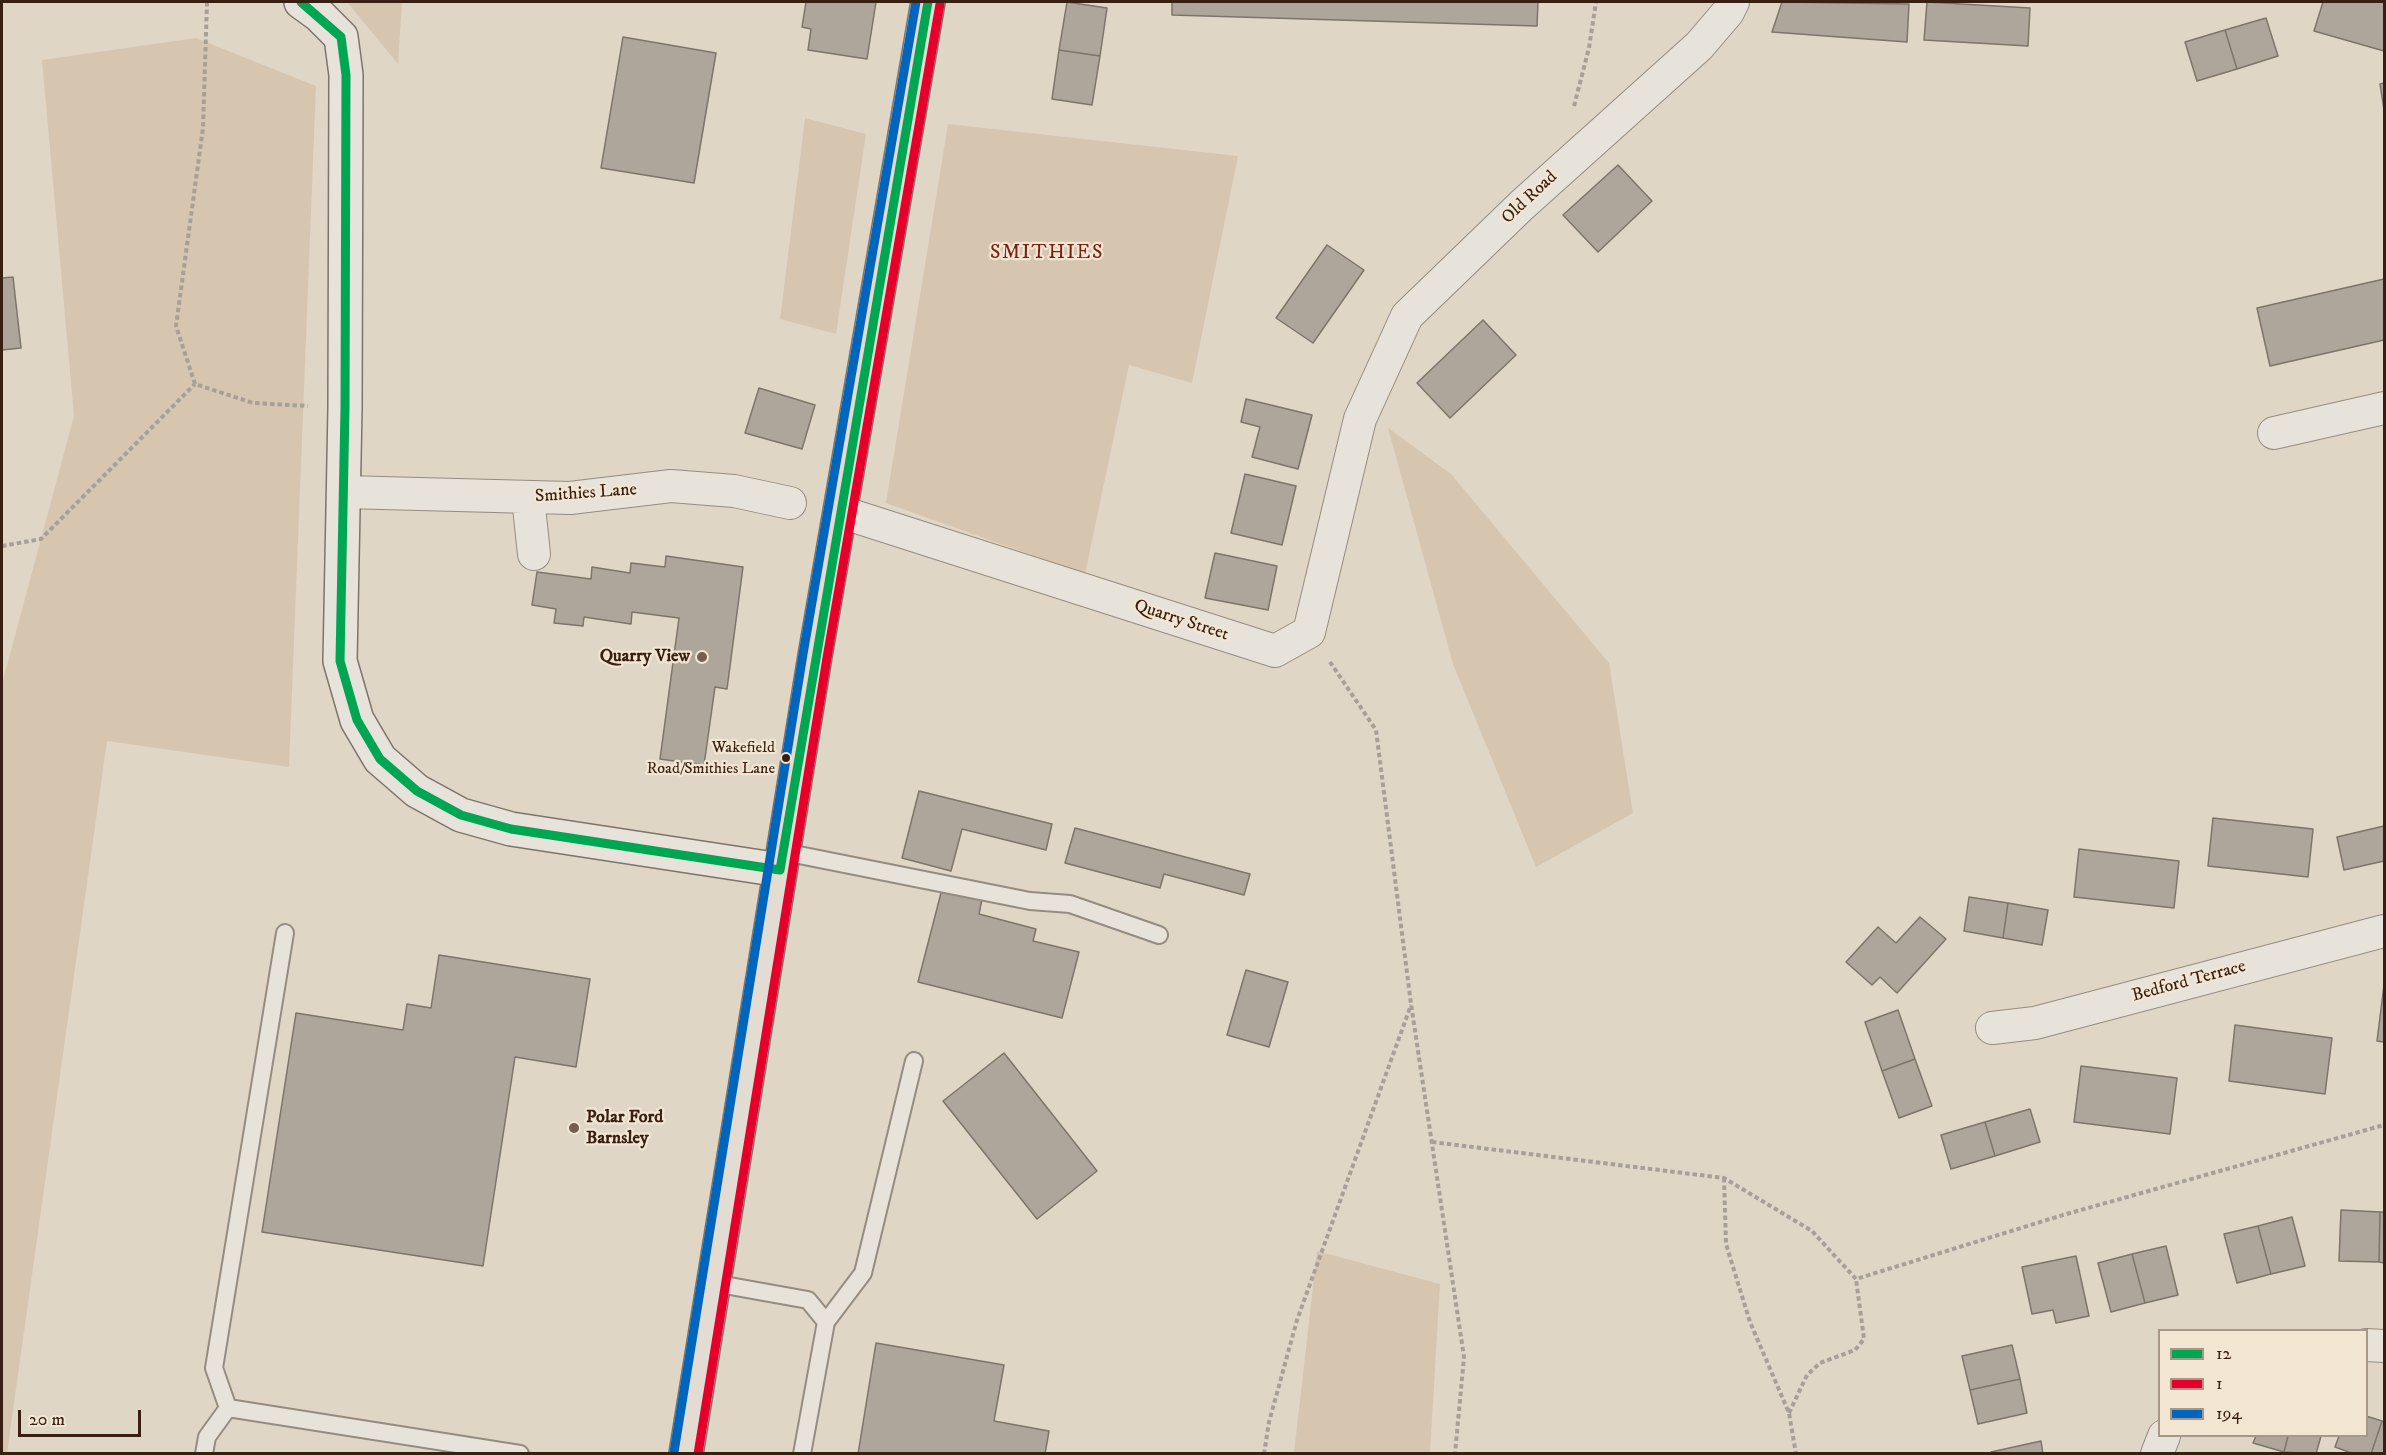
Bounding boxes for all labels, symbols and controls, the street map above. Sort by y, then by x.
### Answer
street label: Old Road [1498,167,1562,229]
district label: SMITHIES [990,242,1104,266]
street label: Smithies Lane [534,480,638,508]
street label: Quarry Street [1131,596,1231,646]
place label: Quarry View [600,646,690,668]
marker: Quarry View [695,650,709,664]
place label: Wakefield Road/Smithies Lane [647,739,775,777]
marker: Wakefield Road/Smithies Lane [780,752,792,764]
street label: Bedford Terrace [2130,956,2248,1008]
place label: Polar Ford Barnsley [586,1107,663,1150]
marker: Polar Ford Barnsley [567,1121,581,1135]
legend [2158,1329,2368,1437]
text: 12 [2216,1343,2231,1365]
text: 1 [2216,1373,2223,1395]
scale bar [21,1398,144,1436]
text: 194 [2216,1403,2242,1425]
text: 20 m [29,1409,65,1431]

